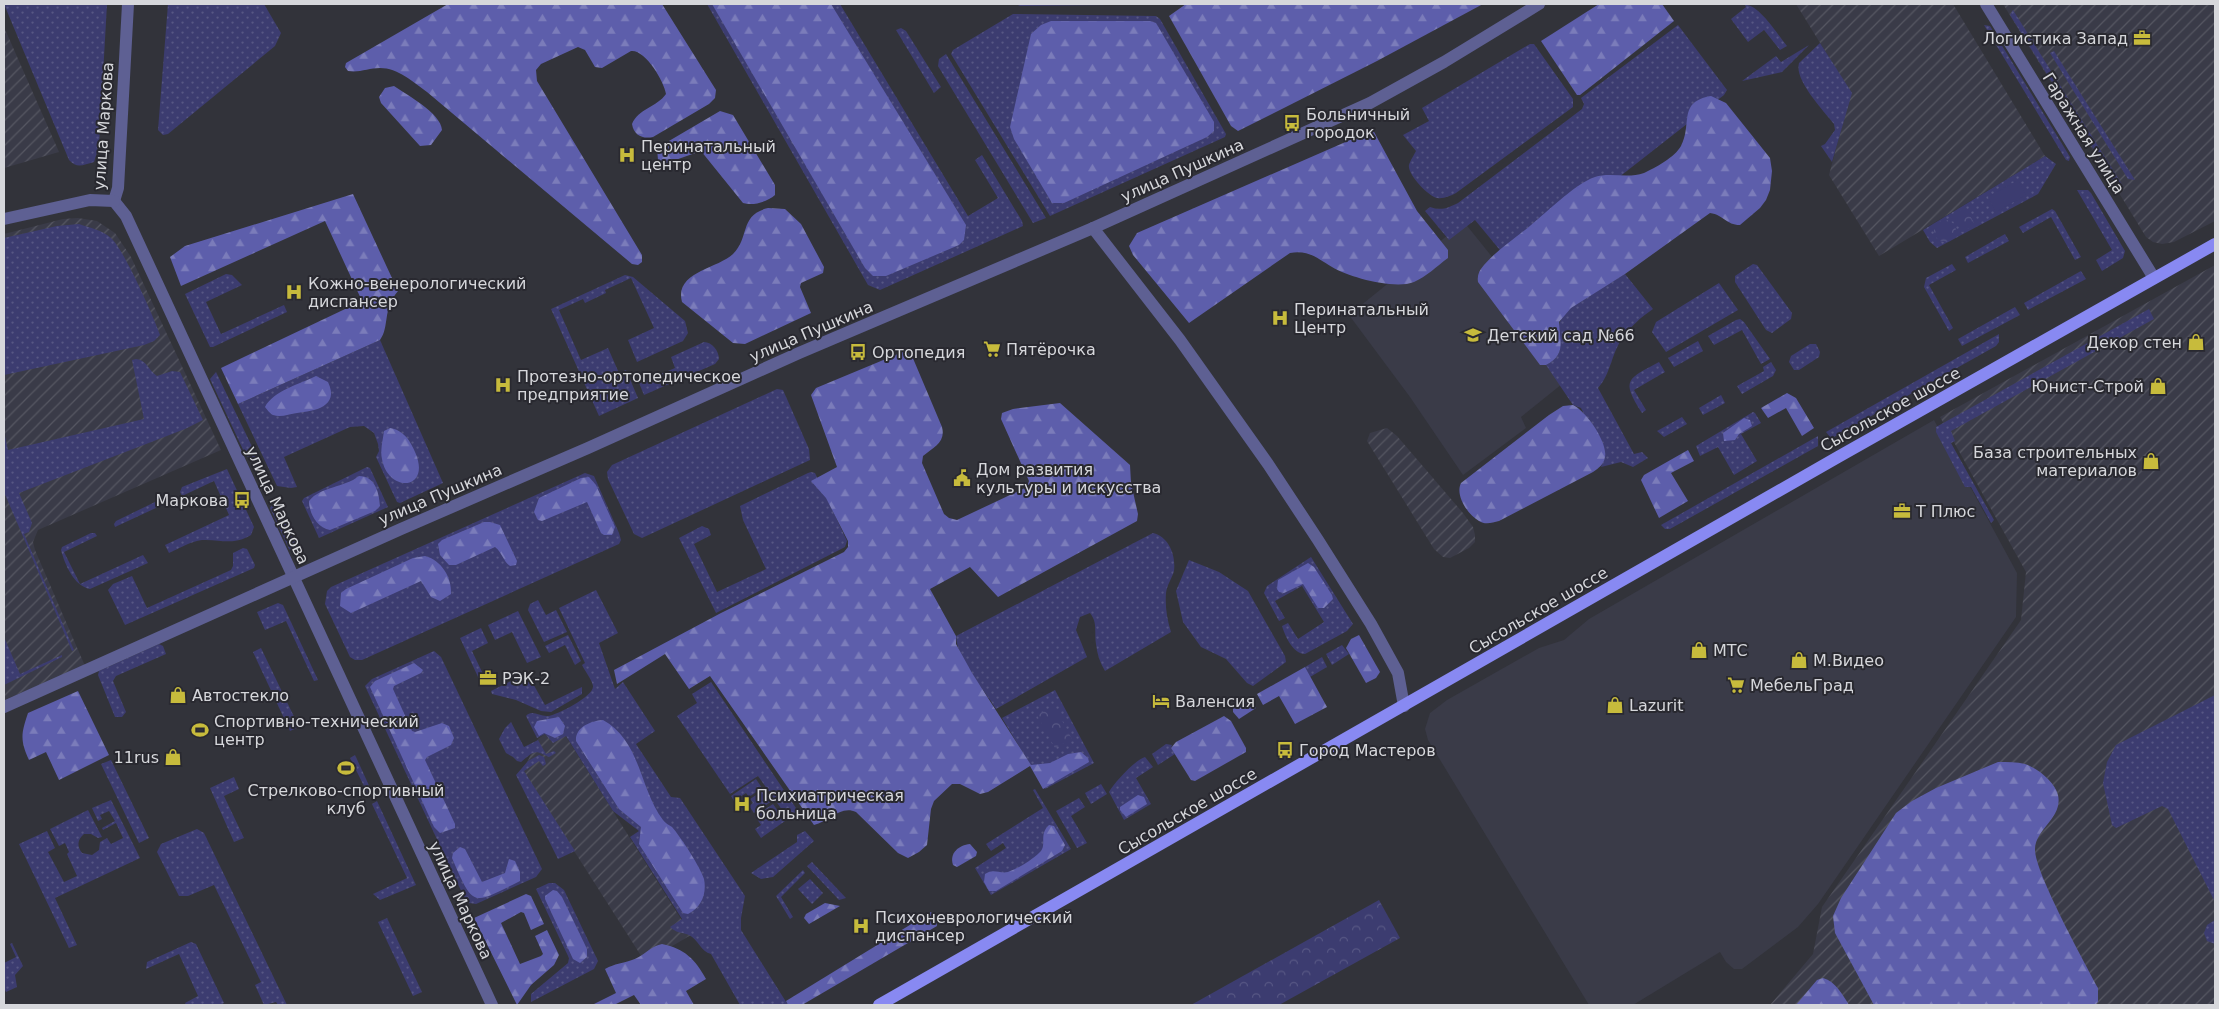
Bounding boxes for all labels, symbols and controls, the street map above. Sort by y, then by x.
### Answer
office icon: Логистика Запад [2132,28,2152,48]
place label: Логистика Запад [1983,29,2128,48]
street label: улица Маркова [90,61,117,191]
street label: Гаражная улица [2039,69,2129,198]
place label: Больничный городок [1306,105,1410,142]
bus stop icon: Больничный городок [1282,113,1302,133]
street label: улица Пушкина [1118,135,1247,206]
place label: Перинатальный центр [641,137,776,174]
hospital icon: Перинатальный центр [617,145,637,165]
place label: Кожно-венерологический диспансер [308,274,526,311]
hospital icon: Кожно-венерологический диспансер [284,282,304,302]
street label: улица Пушкина [747,297,876,366]
place label: Перинатальный Центр [1294,300,1429,337]
hospital icon: Перинатальный Центр [1270,308,1290,328]
school or university icon: Детский сад №66 [1463,325,1483,345]
place label: Детский сад №66 [1487,326,1635,345]
shop icon: Декор стен [2186,332,2206,352]
place label: Декор стен [2087,333,2182,352]
supermarket icon: Пятёрочка [982,339,1002,359]
place label: Пятёрочка [1006,340,1096,359]
bus stop icon: Ортопедия [848,342,868,362]
place label: Ортопедия [872,343,965,362]
street label: Сысольское шоссе [1817,363,1964,456]
place label: Протезно-ортопедическое предприятие [517,367,741,404]
hospital icon: Протезно-ортопедическое предприятие [493,375,513,395]
shop icon: Юнист-Строй [2148,376,2168,396]
place label: Юнист-Строй [2031,377,2144,396]
street label: улица Маркова [242,443,313,567]
place label: База строительных материалов [1973,443,2137,480]
shop icon: База строительных материалов [2141,451,2161,471]
street label: улица Пушкина [376,460,505,529]
place label: Дом развития культуры и искусства [976,460,1161,497]
public building icon: Дом развития культуры и искусства [952,468,972,488]
bus stop icon: Маркова [232,490,252,510]
place label: Маркова [156,491,228,510]
office icon: Т Плюс [1892,501,1912,521]
place label: Т Плюс [1915,502,1975,521]
street label: Сысольское шоссе [1465,563,1611,658]
shop icon: МТС [1689,640,1709,660]
place label: МТС [1713,641,1748,660]
shop icon: М.Видео [1789,650,1809,670]
place label: М.Видео [1813,651,1884,670]
office icon: РЭК-2 [478,668,498,688]
place label: РЭК-2 [502,669,550,688]
supermarket icon: МебельГрад [1726,675,1746,695]
place label: МебельГрад [1750,676,1854,695]
shop icon: Автостекло [168,685,188,705]
place label: Автостекло [192,686,289,705]
hotel icon: Валенсия [1151,691,1171,711]
place label: Валенсия [1175,692,1255,711]
shop icon: Lazurit [1605,695,1625,715]
place label: Lazurit [1629,696,1684,715]
place label: Спортивно-технический центр [214,712,419,749]
sports icon: Спортивно-технический центр [190,720,210,740]
bus stop icon: Город Мастеров [1275,740,1295,760]
place label: Город Мастеров [1299,741,1436,760]
shop icon: 11rus [163,747,183,767]
place label: 11rus [114,748,159,767]
sports icon: Стрелково-спортивный клуб [336,758,356,778]
street label: Сысольское шоссе [1114,764,1260,859]
place label: Стрелково-спортивный клуб [247,781,445,818]
place label: Психиатрическая больница [756,786,904,823]
hospital icon: Психиатрическая больница [732,794,752,814]
street label: улица Маркова [425,838,496,962]
place label: Психоневрологический диспансер [875,908,1073,945]
hospital icon: Психоневрологический диспансер [851,916,871,936]

